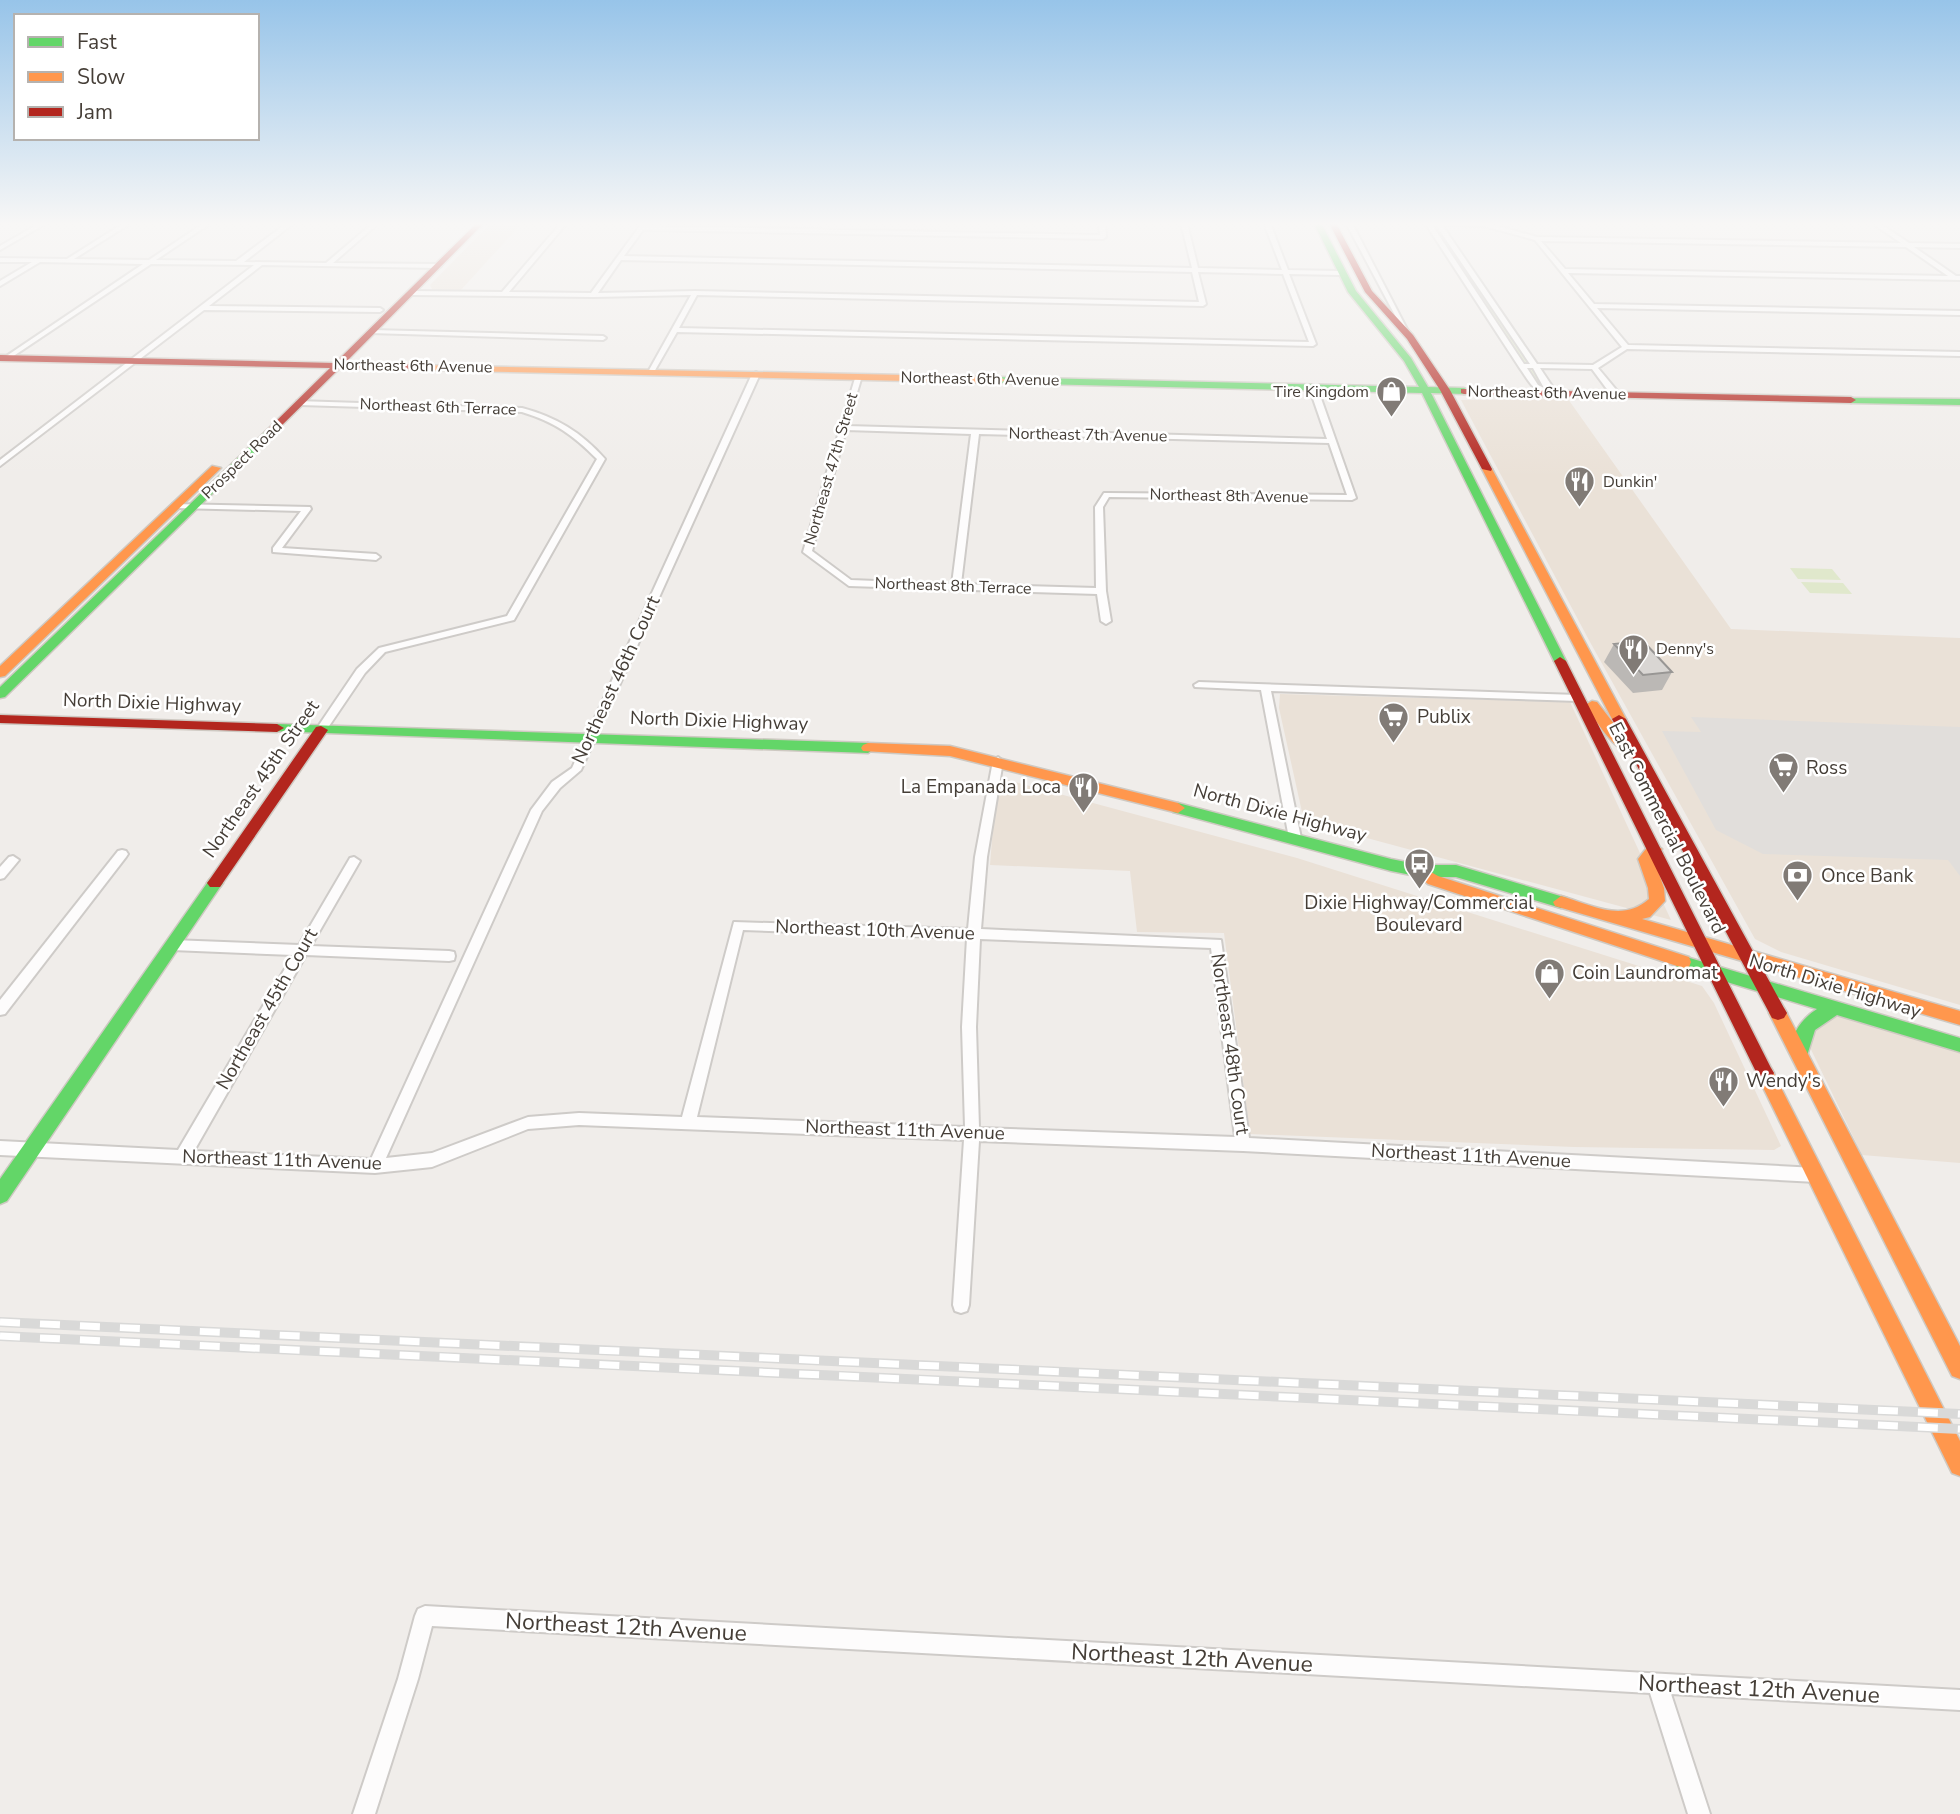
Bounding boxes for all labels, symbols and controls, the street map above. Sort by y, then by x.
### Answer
legend [14,14,259,140]
text: Fast [77,28,117,56]
text: Slow [77,63,126,91]
text: Jam [76,98,113,126]
street label: Northeast 6th Avenue [333,354,493,378]
street label: Northeast 6th Avenue [900,367,1060,391]
shop icon: Tire Kingdom [1375,375,1409,419]
place label: Tire Kingdom [1273,381,1369,403]
street label: Northeast 6th Avenue [1467,381,1627,405]
street label: Northeast 47th Street [799,390,863,548]
street label: Northeast 6th Terrace [359,393,517,421]
street label: Prospect Road [197,416,287,504]
street label: Northeast 7th Avenue [1008,423,1168,447]
restaurant icon: Dunkin' [1563,465,1597,509]
place label: Dunkin' [1603,471,1657,493]
street label: Northeast 8th Avenue [1149,484,1309,508]
street label: Northeast 8th Terrace [874,572,1032,600]
street label: Northeast 46th Court [566,591,667,768]
restaurant icon: Denny's [1616,632,1650,676]
place label: Denny's [1656,638,1714,660]
street label: North Dixie Highway [62,687,242,719]
street label: Northeast 45th Street [197,695,326,863]
supermarket icon: Publix [1377,700,1411,744]
place label: Publix [1417,704,1471,730]
street label: North Dixie Highway [629,705,809,737]
street label: East Commercial Boulevard [1602,718,1732,938]
supermarket icon: Ross [1766,751,1800,795]
place label: Ross [1806,755,1847,781]
restaurant icon: La Empanada Loca [1067,770,1101,814]
place label: La Empanada Loca [901,774,1061,800]
street label: North Dixie Highway [1190,777,1370,849]
bus stop icon: Dixie Highway/Commercial Boulevard [1402,847,1436,891]
bank icon: Once Bank [1781,859,1815,903]
place label: Once Bank [1821,863,1914,889]
place label: Dixie Highway/Commercial Boulevard [1304,890,1534,938]
street label: Northeast 10th Avenue [775,914,975,946]
street label: Northeast 45th Court [210,923,324,1095]
street label: North Dixie Highway [1746,947,1924,1025]
street label: Northeast 48th Court [1204,952,1256,1137]
shop icon: Coin Laundromat [1532,956,1566,1000]
place label: Coin Laundromat [1572,960,1718,986]
restaurant icon: Wendy's [1706,1064,1740,1108]
place label: Wendy's [1746,1068,1821,1094]
street label: Northeast 11th Avenue [805,1114,1005,1146]
street label: Northeast 11th Avenue [1370,1138,1572,1174]
street label: Northeast 11th Avenue [182,1144,382,1176]
street label: Northeast 12th Avenue [504,1605,748,1649]
street label: Northeast 12th Avenue [1070,1636,1314,1680]
street label: Northeast 12th Avenue [1637,1667,1881,1711]

